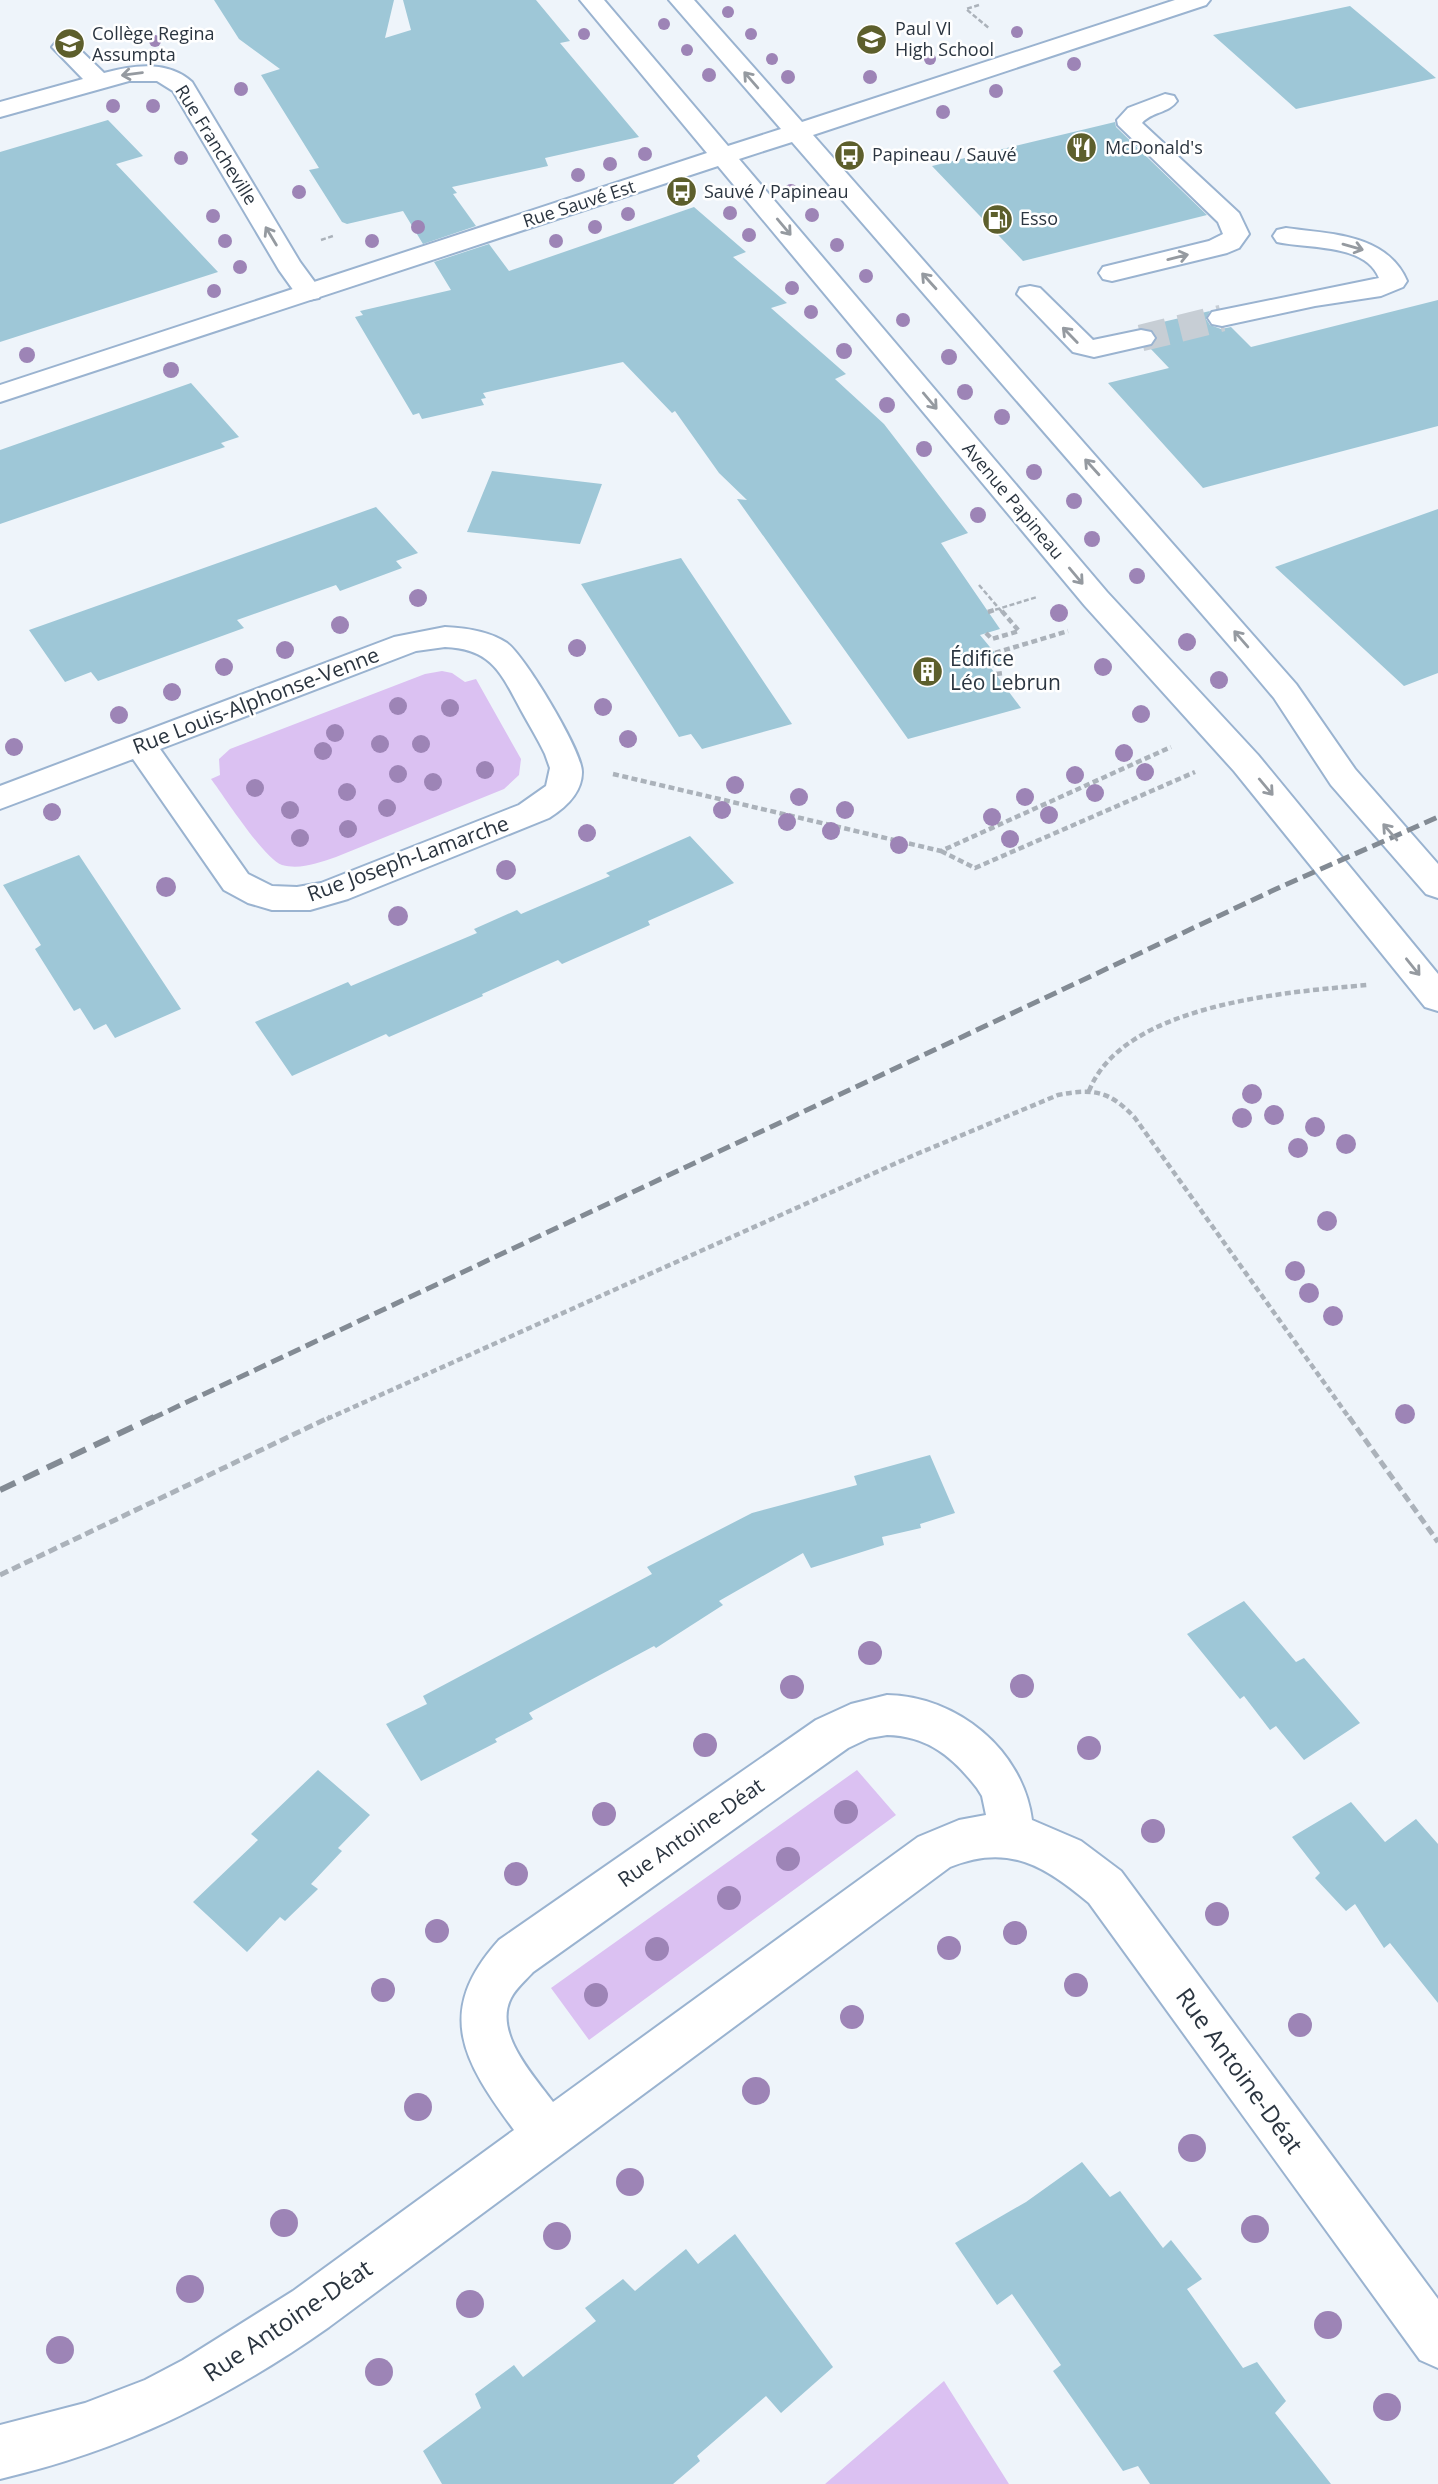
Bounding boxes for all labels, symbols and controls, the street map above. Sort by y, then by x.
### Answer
place label: Paul VI High School [895,16,994,61]
place label: Collège Regina Assumpta [92,21,215,66]
school or university icon: Paul VI High School [855,22,889,56]
school or university icon: Collège Regina Assumpta [52,27,86,61]
one-way arrow [122,68,144,81]
one-way arrow [743,71,759,89]
street label: Rue Francheville [170,80,263,209]
restaurant icon: McDonald's [1065,131,1099,165]
place label: McDonald's [1105,135,1203,159]
bus stop icon: Papineau / Sauvé [832,138,866,172]
place label: Papineau / Sauvé [872,142,1017,166]
street label: Rue Sauvé Est [520,174,638,232]
bus stop icon: Sauvé / Papineau [664,175,698,209]
place label: Sauvé / Papineau [704,179,849,203]
fuel station icon: Esso [980,202,1014,236]
place label: Esso [1020,206,1058,230]
one-way arrow [776,218,792,236]
one-way arrow [264,226,278,246]
one-way arrow [1342,242,1364,255]
one-way arrow [1166,250,1189,263]
one-way arrow [921,272,937,290]
one-way arrow [1061,326,1078,343]
one-way arrow [922,392,938,410]
street label: Avenue Papineau [958,437,1070,564]
one-way arrow [1084,458,1100,476]
one-way arrow [1068,567,1084,585]
one-way arrow [1233,630,1249,648]
street label: Rue Louis-Alphonse-Venne [128,640,383,760]
place label: Édifice Léo Lebrun [950,644,1061,696]
building icon: Édifice Léo Lebrun [910,654,944,688]
one-way arrow [1258,778,1274,796]
street label: Rue Joseph-Lamarche [303,809,512,908]
one-way arrow [1382,823,1398,841]
one-way arrow [1405,957,1421,975]
street label: Rue Antoine-Déat [612,1771,769,1893]
street label: Rue Antoine-Déat [1169,1981,1311,2159]
street label: Rue Antoine-Déat [196,2251,378,2388]

